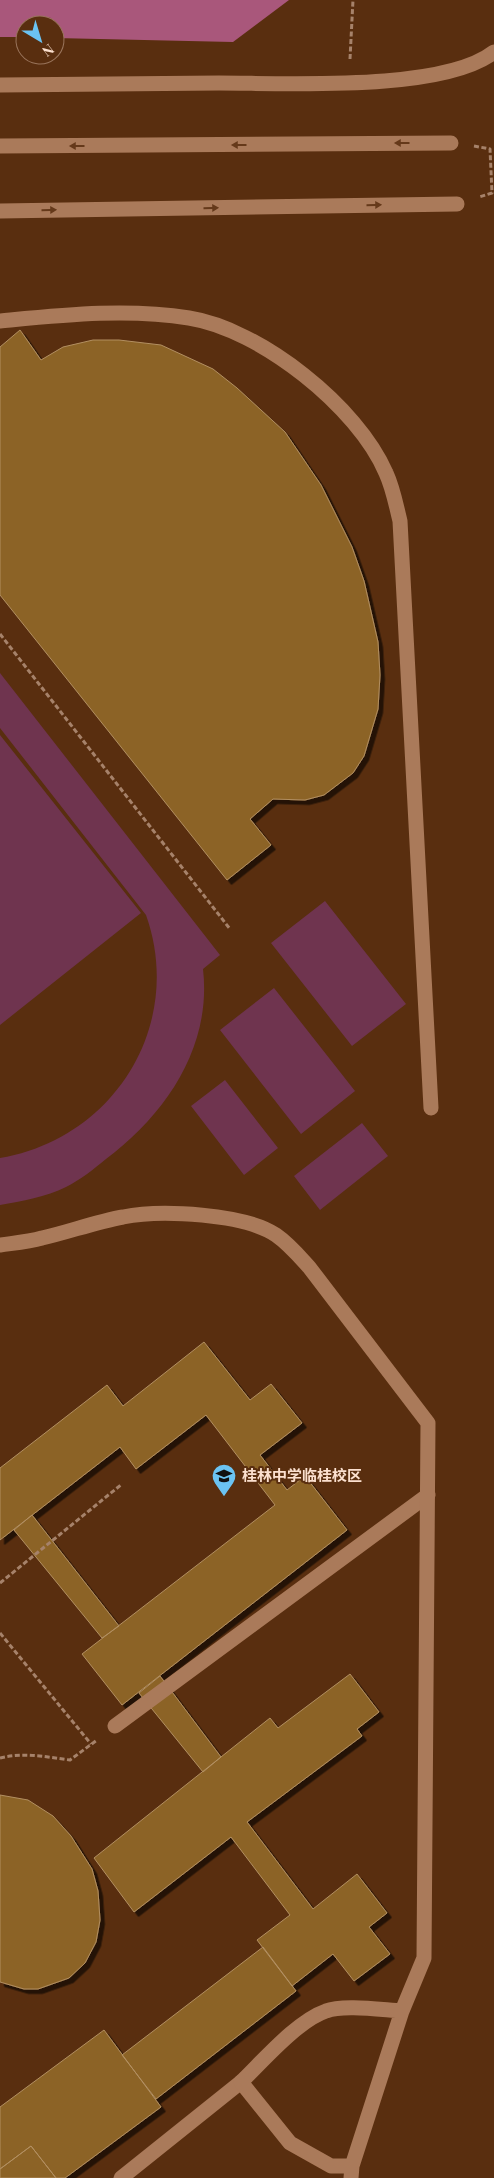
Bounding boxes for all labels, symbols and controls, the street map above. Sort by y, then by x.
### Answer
north arrow [15,15,65,65]
text: N [38,40,58,61]
one-way arrow [394,140,410,148]
one-way arrow [231,141,247,149]
one-way arrow [69,142,85,150]
one-way arrow [366,201,382,209]
one-way arrow [203,204,219,212]
one-way arrow [41,206,57,214]
school or university icon: 桂林中学临桂校区 [211,1463,237,1497]
place label: 桂林中学临桂校区 [242,1465,362,1485]

